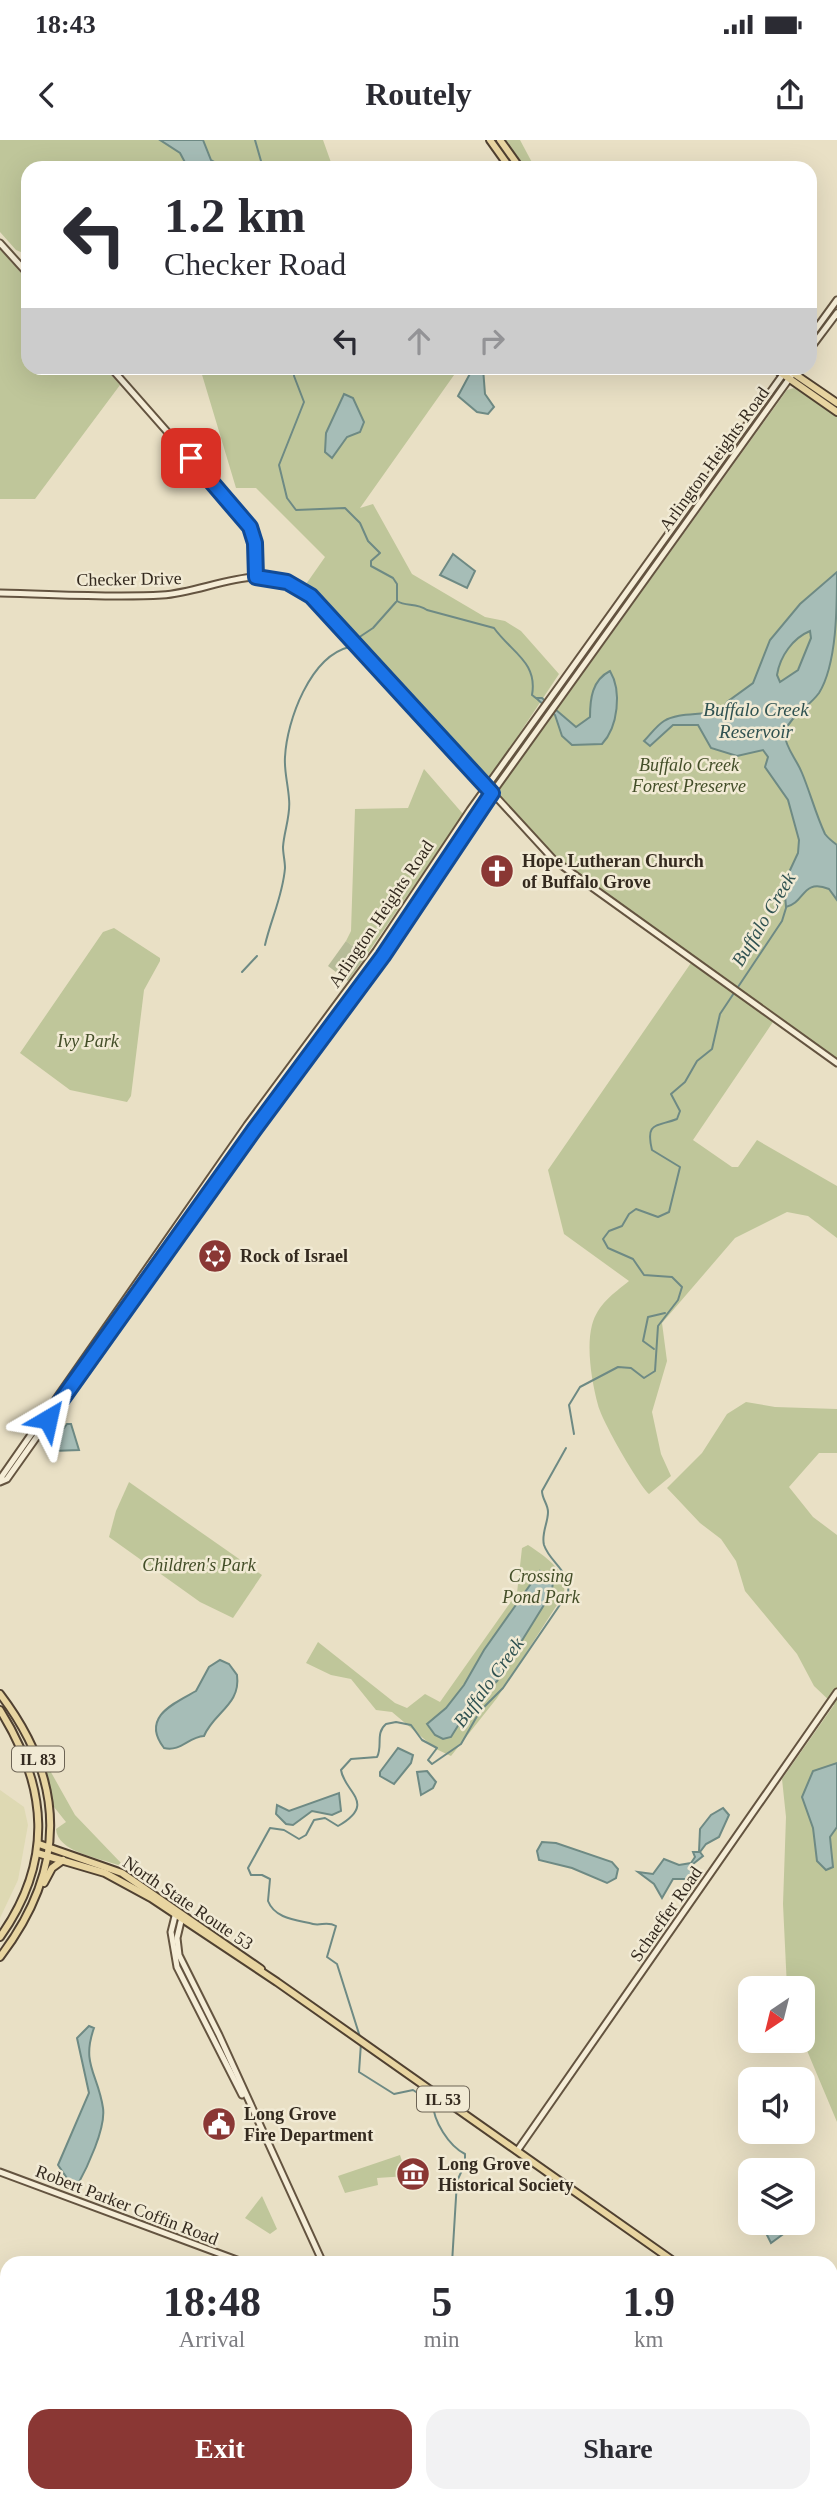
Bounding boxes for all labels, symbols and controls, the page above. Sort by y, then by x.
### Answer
text: 18:43 [35,10,96,39]
icon: back [28,76,66,114]
text: Routely [365,76,472,112]
icon: share [771,76,809,114]
text: 1.2 km [164,188,306,243]
icon: left [49,189,140,280]
text: Checker Road [164,246,346,282]
icon: left [327,322,365,360]
icon: ahead [400,322,438,360]
icon: right [473,322,511,360]
street label: Arlington Heights Road [655,383,773,535]
pin [161,428,221,488]
icon: arrive [172,439,210,477]
street label: Checker Drive [76,568,182,590]
water label: Buffalo Creek Reservoir [703,699,809,742]
park label: Buffalo Creek Forest Preserve [631,755,746,796]
street label: Arlington Heights Road [324,837,438,991]
place label: Hope Lutheran Church of Buffalo Grove [522,851,704,892]
church icon: Hope Lutheran Church of Buffalo Grove [478,852,516,890]
water label: Buffalo Creek [727,868,800,970]
park label: Ivy Park [56,1031,120,1051]
synagogue icon: Rock of Israel [196,1237,234,1275]
place label: Rock of Israel [240,1246,348,1266]
position arrow [11,1382,85,1456]
park label: Children's Park [142,1555,257,1575]
park label: Crossing Pond Park [501,1566,581,1607]
water label: Buffalo Creek [449,1633,528,1731]
road number: IL 83 [12,1746,64,1772]
street label: North State Route 53 [119,1852,257,1954]
street label: Schaeffer Road [626,1863,706,1965]
north arrow [738,1976,816,2053]
map controls [738,1976,815,2235]
button: sound [738,2067,815,2144]
road number: IL 53 [417,2086,469,2111]
place label: Long Grove Fire Department [244,2104,373,2145]
public building icon: Long Grove Fire Department [200,2105,238,2143]
place label: Long Grove Historical Society [438,2154,573,2195]
museum icon: Long Grove Historical Society [394,2155,432,2193]
button: layers [738,2158,815,2235]
street label: Robert Parker Coffin Road [33,2161,221,2249]
text: 18:48 [163,2279,261,2325]
text: 5 [431,2279,452,2325]
text: 1.9 [623,2279,675,2325]
text: Arrival [179,2327,245,2352]
text: min [424,2327,460,2352]
text: km [634,2327,663,2352]
button: Exit [28,2409,412,2489]
button: Share [426,2409,810,2489]

